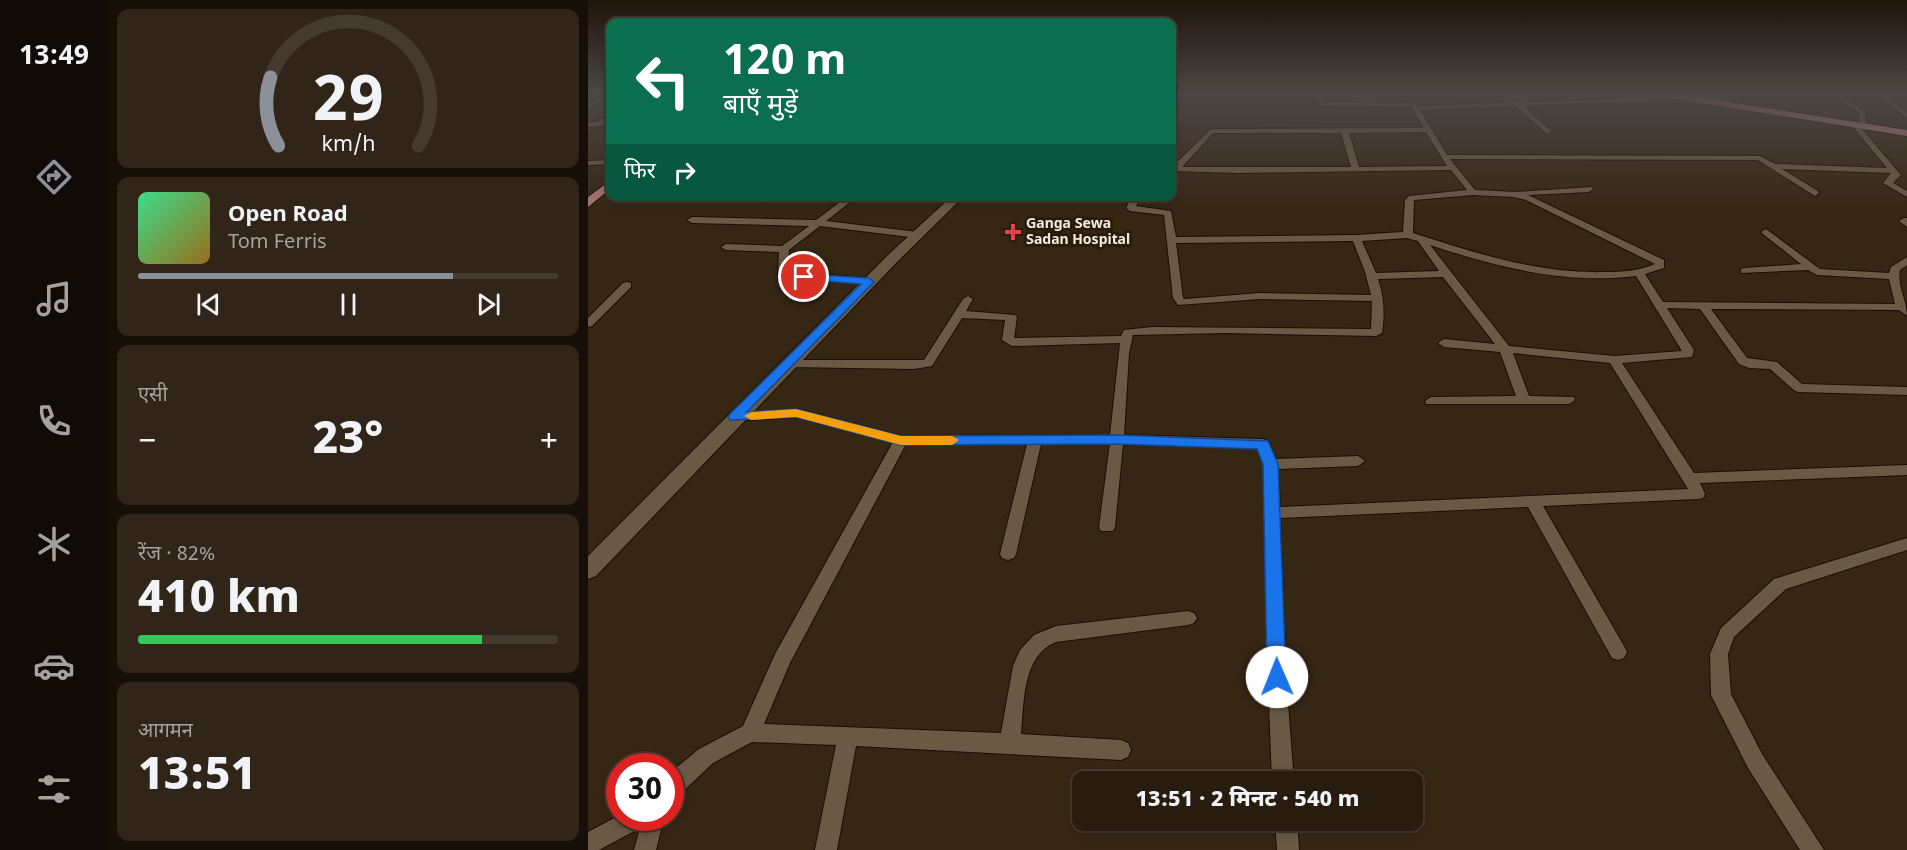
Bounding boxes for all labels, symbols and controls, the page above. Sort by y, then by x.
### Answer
text: 120 m [723,36,846,91]
text: 13:49 [19,40,89,75]
icon: left [624,42,702,120]
text: 29 [313,64,383,145]
text: बाएँ मुड़ें [723,89,798,124]
text: km/h [321,132,375,160]
icon: directions [33,156,75,198]
icon: right [668,156,701,189]
text: फिर [624,158,656,187]
text: Open Road [228,201,348,230]
place label: Ganga Sewa Sadan Hospital [1026,215,1130,250]
marker: Ganga Sewa Sadan Hospital [1004,223,1022,241]
text: Tom Ferris [228,230,327,256]
pin [778,251,829,302]
icon: arrive [787,260,820,293]
icon: music [33,278,75,320]
icon: previous [192,288,225,321]
icon: pause [332,288,365,321]
icon: next [472,288,505,321]
text: एसी [138,383,168,409]
icon: phone [33,400,75,442]
text: 23° [313,413,383,471]
text: − [138,421,156,464]
text: + [540,421,558,464]
icon: climate [33,523,75,565]
text: रेंज · 82% [138,542,215,568]
text: 410 km [138,572,300,630]
icon: car [33,645,75,687]
position arrow [1245,645,1309,709]
text: आगमन [138,719,193,745]
text: 13:51 [138,749,256,807]
speed limit sign: 30 [606,753,684,831]
icon: filters [33,768,75,810]
text: 13:51 · 2 मिनट · 540 m [1135,786,1360,815]

